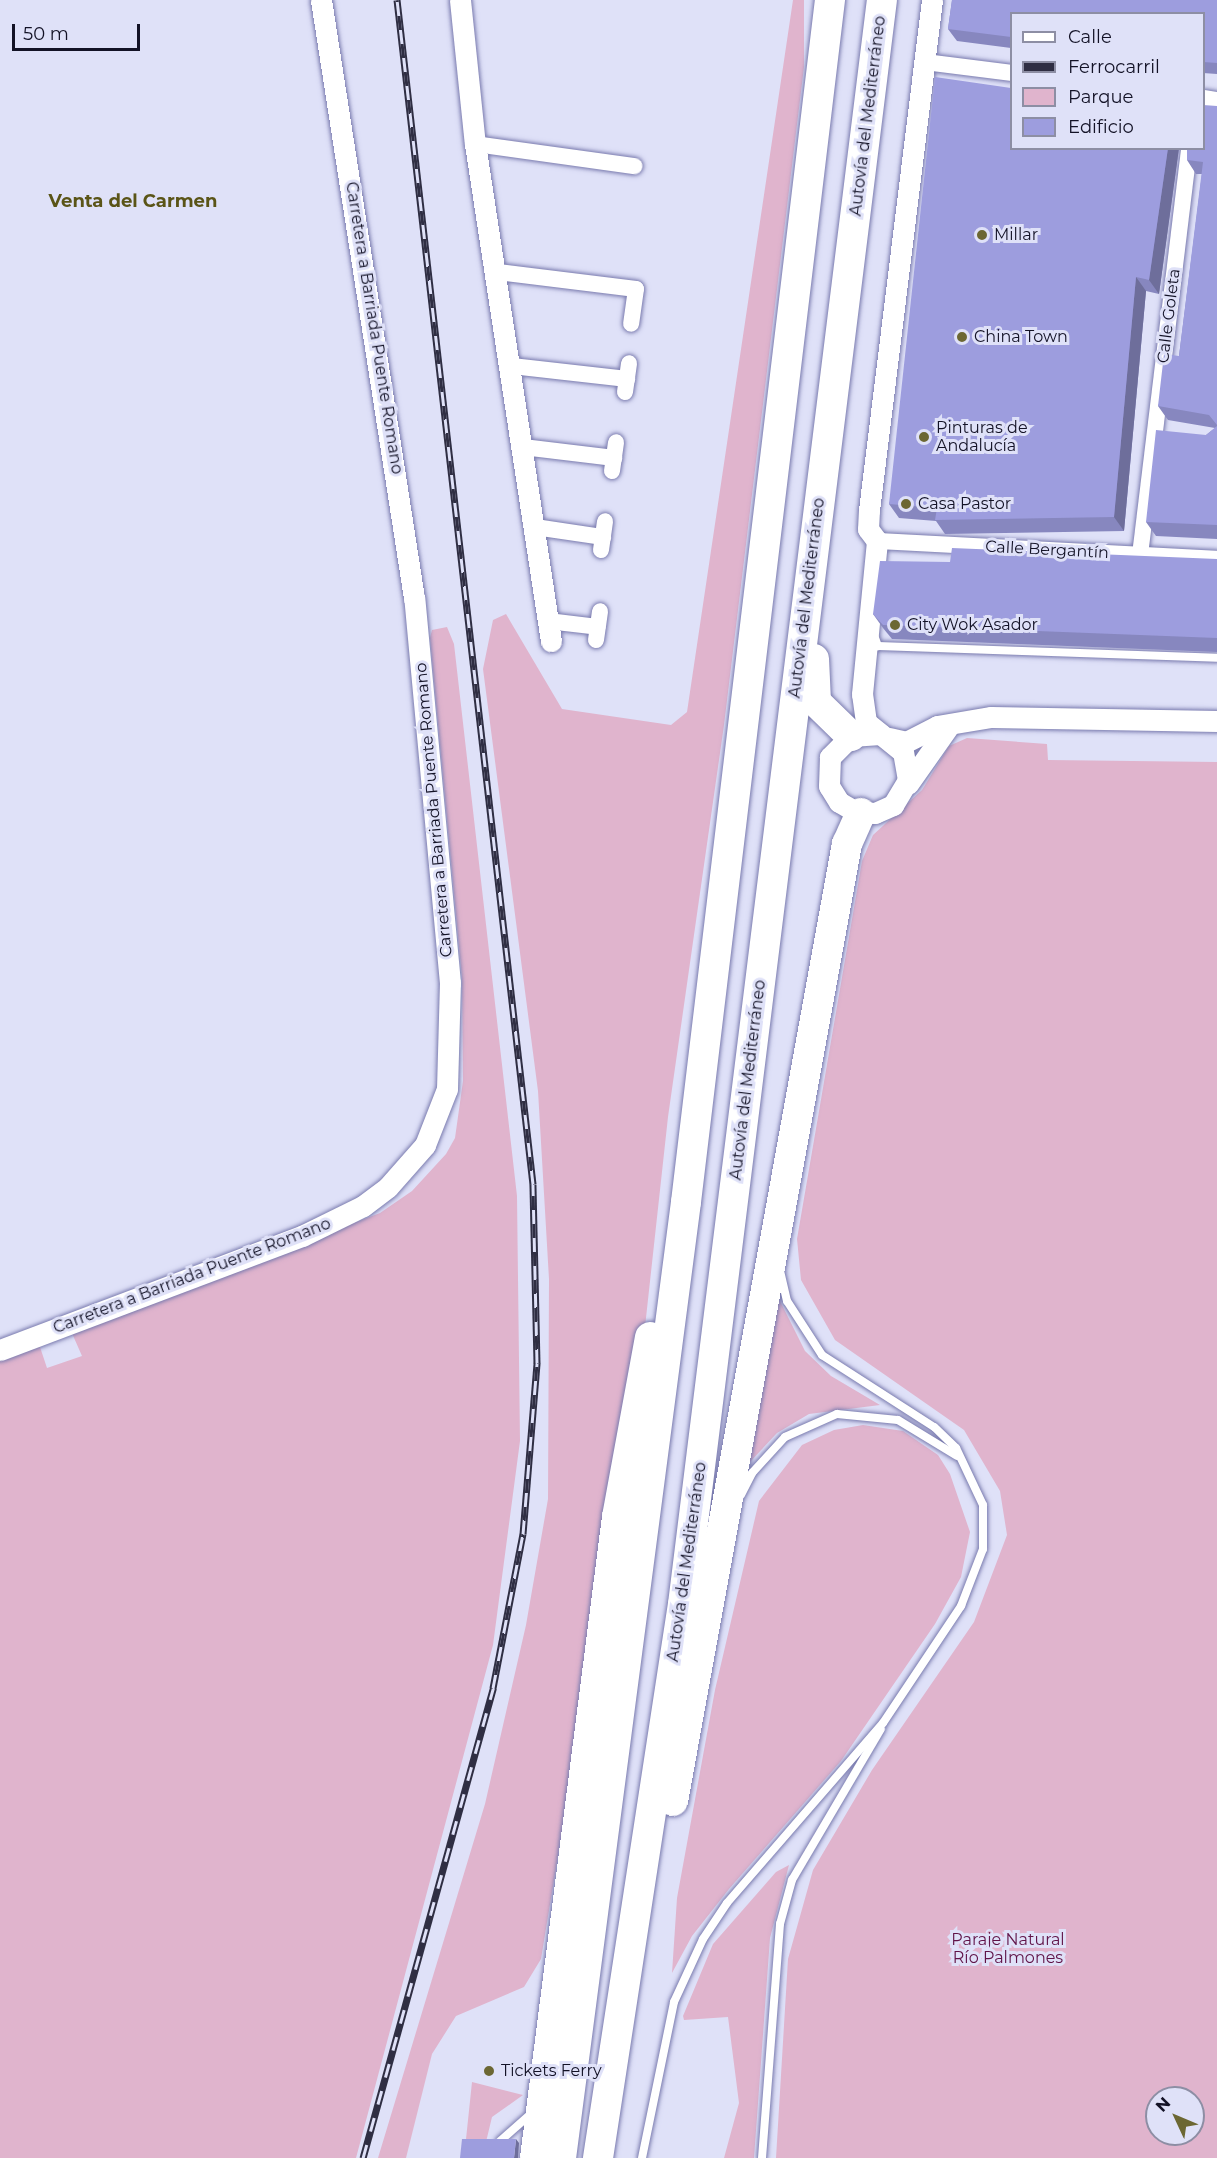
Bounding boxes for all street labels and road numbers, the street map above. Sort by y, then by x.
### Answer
street label: Autovía del Mediterráneo [846,15,890,217]
street label: Carretera a Barriada Puente Romano [341,180,407,476]
street label: Calle Goleta [1154,268,1184,364]
street label: Autovía del Mediterráneo [785,497,829,699]
street label: Calle Bergantín [985,537,1109,563]
street label: Carretera a Barriada Puente Romano [412,662,456,958]
street label: Autovía del Mediterráneo [726,979,770,1181]
street label: Carretera a Barriada Puente Romano [51,1214,333,1338]
street label: Autovía del Mediterráneo [663,1461,711,1663]

